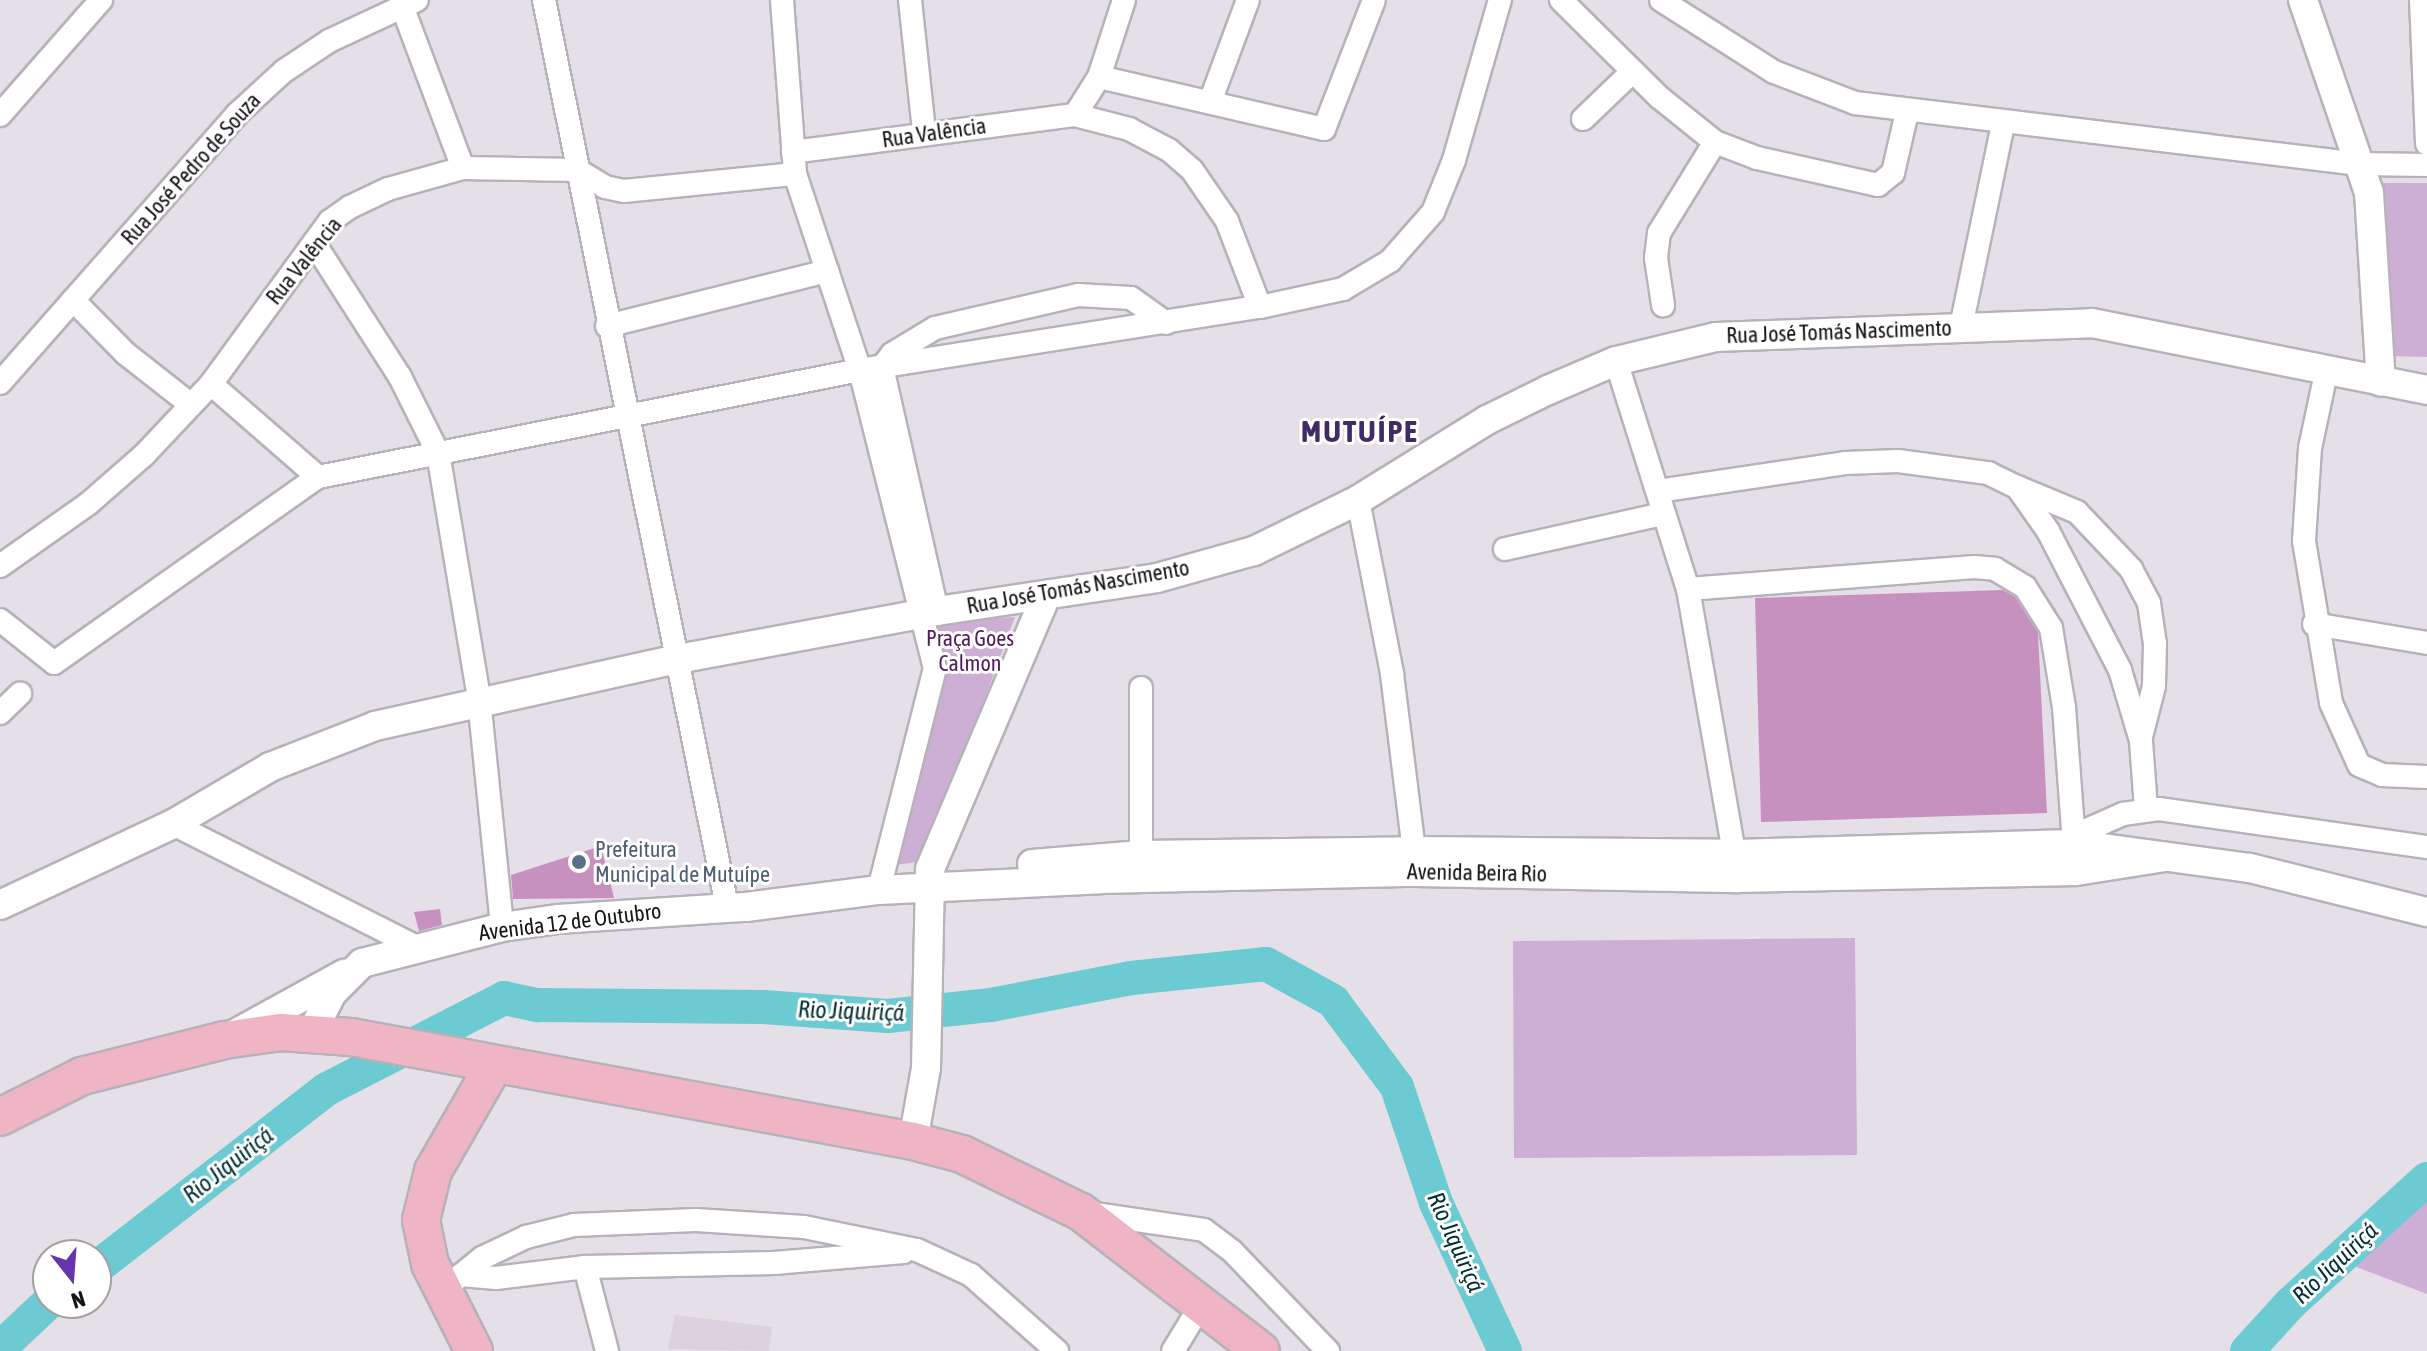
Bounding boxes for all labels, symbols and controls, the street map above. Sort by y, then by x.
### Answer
street label: Rua José Pedro de Souza [116,88,266,250]
street label: Rua Valência [880,113,988,153]
street label: Rua Valência [261,212,347,310]
street label: Rua José Tomás Nascimento [1726,315,1952,349]
district label: MUTUÍPE [1301,413,1419,449]
street label: Rua José Tomás Nascimento [965,554,1191,620]
park label: Praça Goes Calmon [926,625,1014,676]
place label: Prefeitura Municipal de Mutuípe [595,836,770,888]
marker: Prefeitura Municipal de Mutuípe [570,853,588,871]
street label: Avenida Beira Rio [1407,859,1547,887]
street label: Avenida 12 de Outubro [477,898,663,946]
water label: Rio Jiquiriçá [797,995,905,1027]
water label: Rio Jiquiriçá [177,1121,279,1209]
water label: Rio Jiquiriçá [1421,1188,1491,1296]
water label: Rio Jiquiriçá [2286,1216,2384,1310]
north arrow [32,1239,112,1319]
text: N [68,1286,88,1314]

